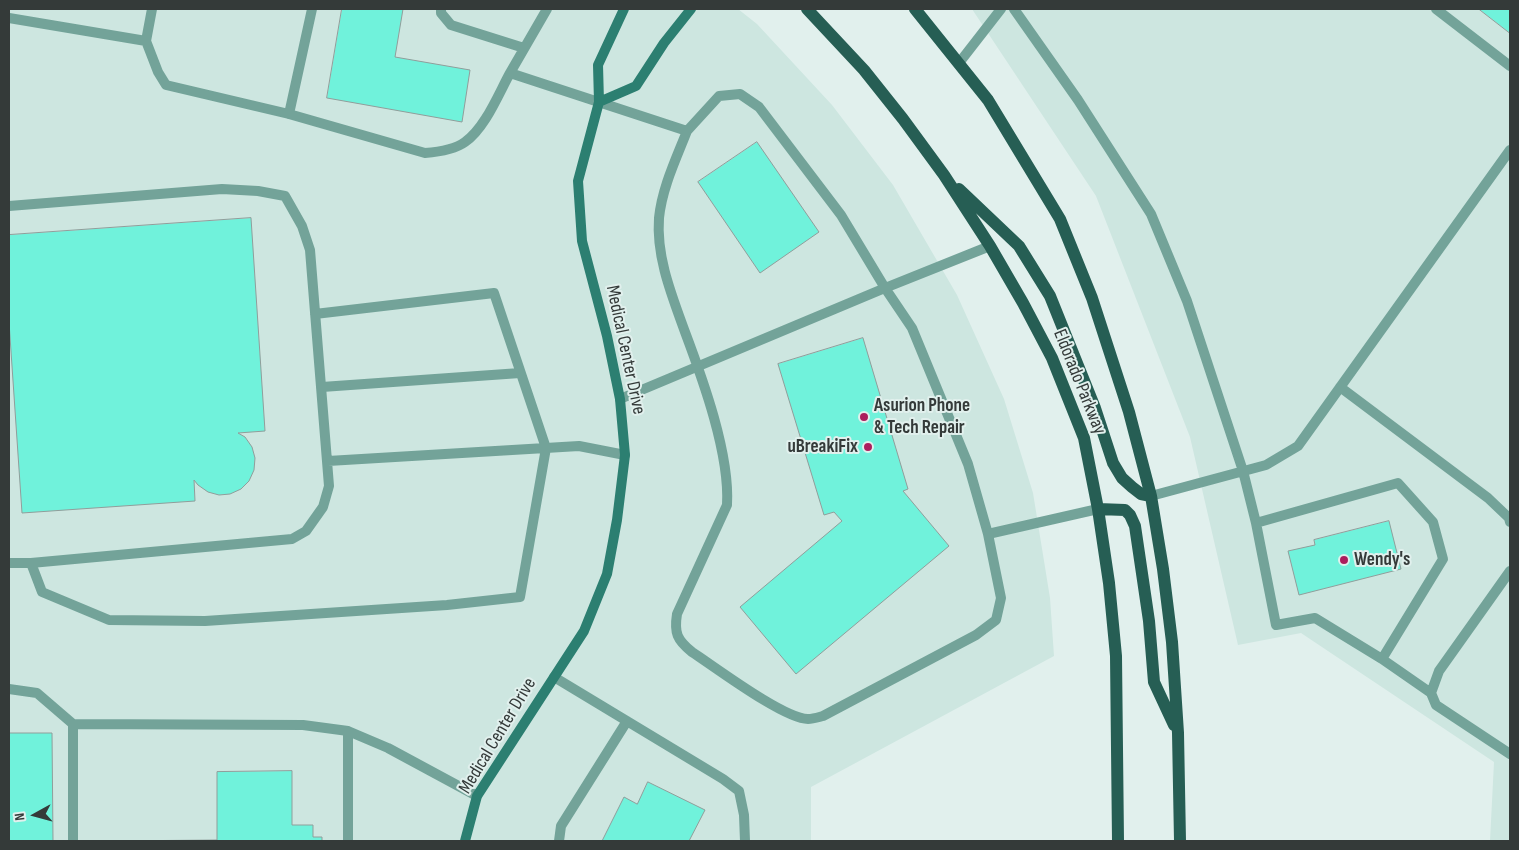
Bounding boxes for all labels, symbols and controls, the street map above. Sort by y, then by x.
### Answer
street label: Medical Center Drive [600,283,650,417]
street label: Eldorado Parkway [1048,326,1110,438]
place label: Asurion Phone & Tech Repair [874,395,970,439]
marker: Asurion Phone & Tech Repair [858,411,870,423]
place label: uBreakiFix [787,436,858,458]
marker: uBreakiFix [862,441,874,453]
place label: Wendy's [1354,549,1410,571]
marker: Wendy's [1338,554,1350,566]
street label: Medical Center Drive [454,674,542,798]
north arrow [10,790,60,840]
text: N [11,812,29,822]

